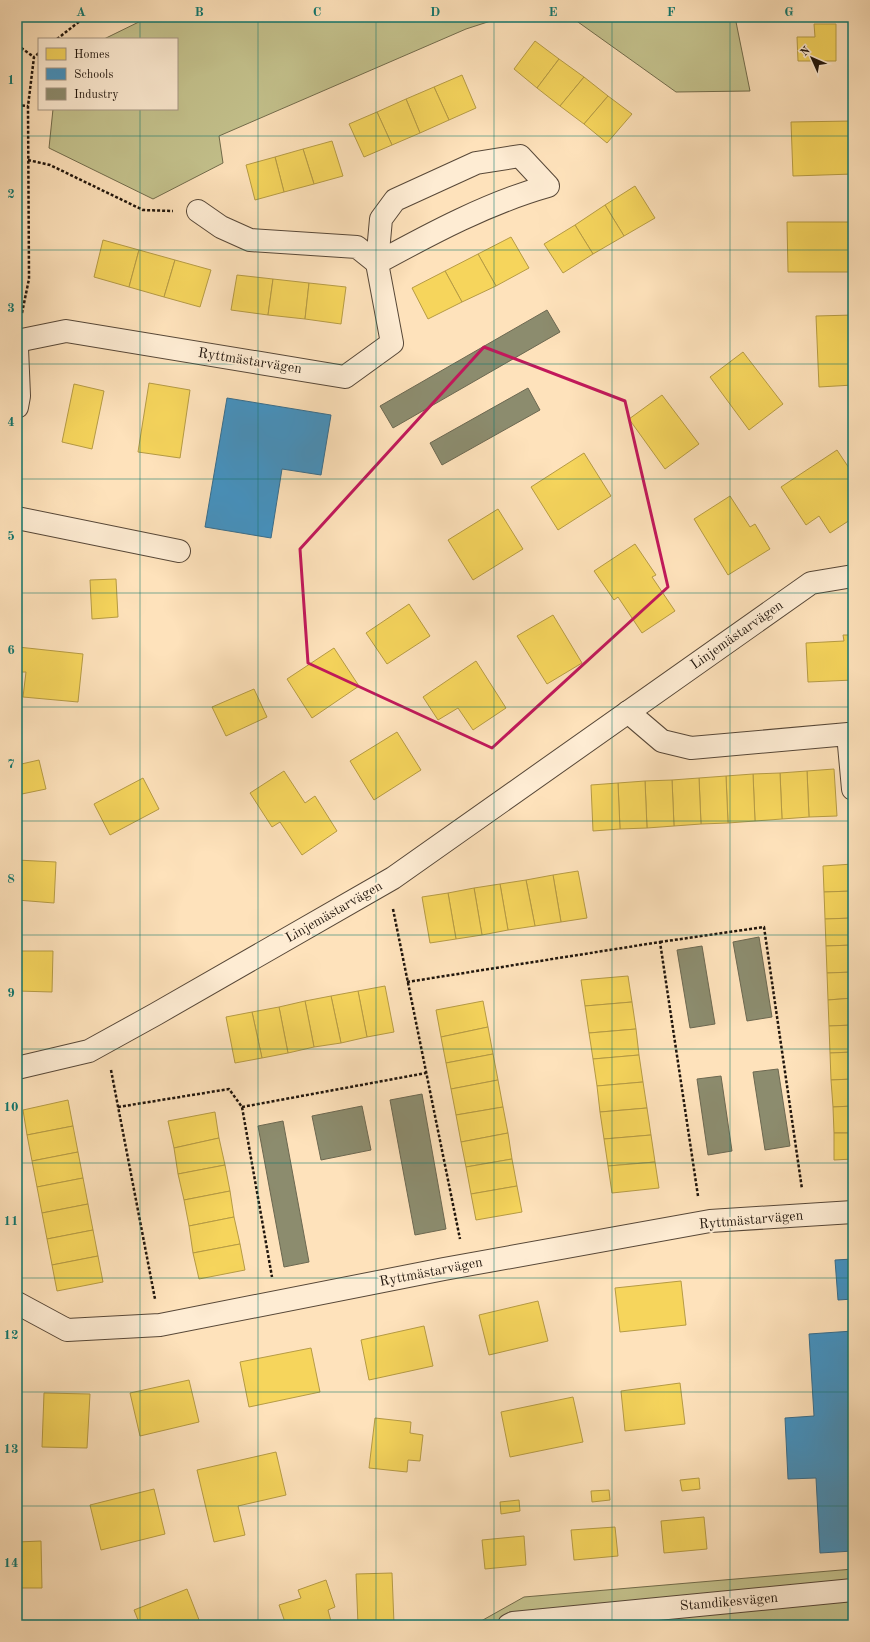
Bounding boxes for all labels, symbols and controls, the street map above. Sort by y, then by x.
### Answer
text: A [76,6,86,19]
text: B [194,6,204,19]
text: C [313,6,321,19]
text: D [430,6,440,19]
text: E [549,6,558,19]
text: F [667,6,676,19]
text: G [784,6,794,19]
legend [38,38,178,110]
north arrow [792,38,832,78]
text: N [799,45,813,59]
text: Homes [74,49,110,61]
text: Schools [74,69,114,81]
text: 1 [7,74,15,87]
text: Industry [74,89,119,101]
text: 2 [7,188,15,201]
text: 3 [7,302,15,315]
street label: Ryttmästarvägen [197,346,303,376]
text: 4 [7,416,15,429]
text: 5 [7,530,15,543]
street label: Linjemästarvägen [688,598,786,672]
text: 6 [7,644,15,657]
text: 7 [7,758,15,771]
text: 8 [7,873,15,886]
street label: Linjemästarvägen [283,878,385,945]
text: 9 [7,987,15,1000]
text: 10 [3,1101,19,1114]
street label: Ryttmästarvägen [698,1208,804,1232]
text: 11 [3,1215,19,1228]
street label: Ryttmästarvägen [378,1255,484,1289]
text: 12 [3,1329,19,1342]
text: 13 [3,1443,19,1456]
text: 14 [3,1557,19,1570]
street label: Stamdikesvägen [679,1591,779,1613]

